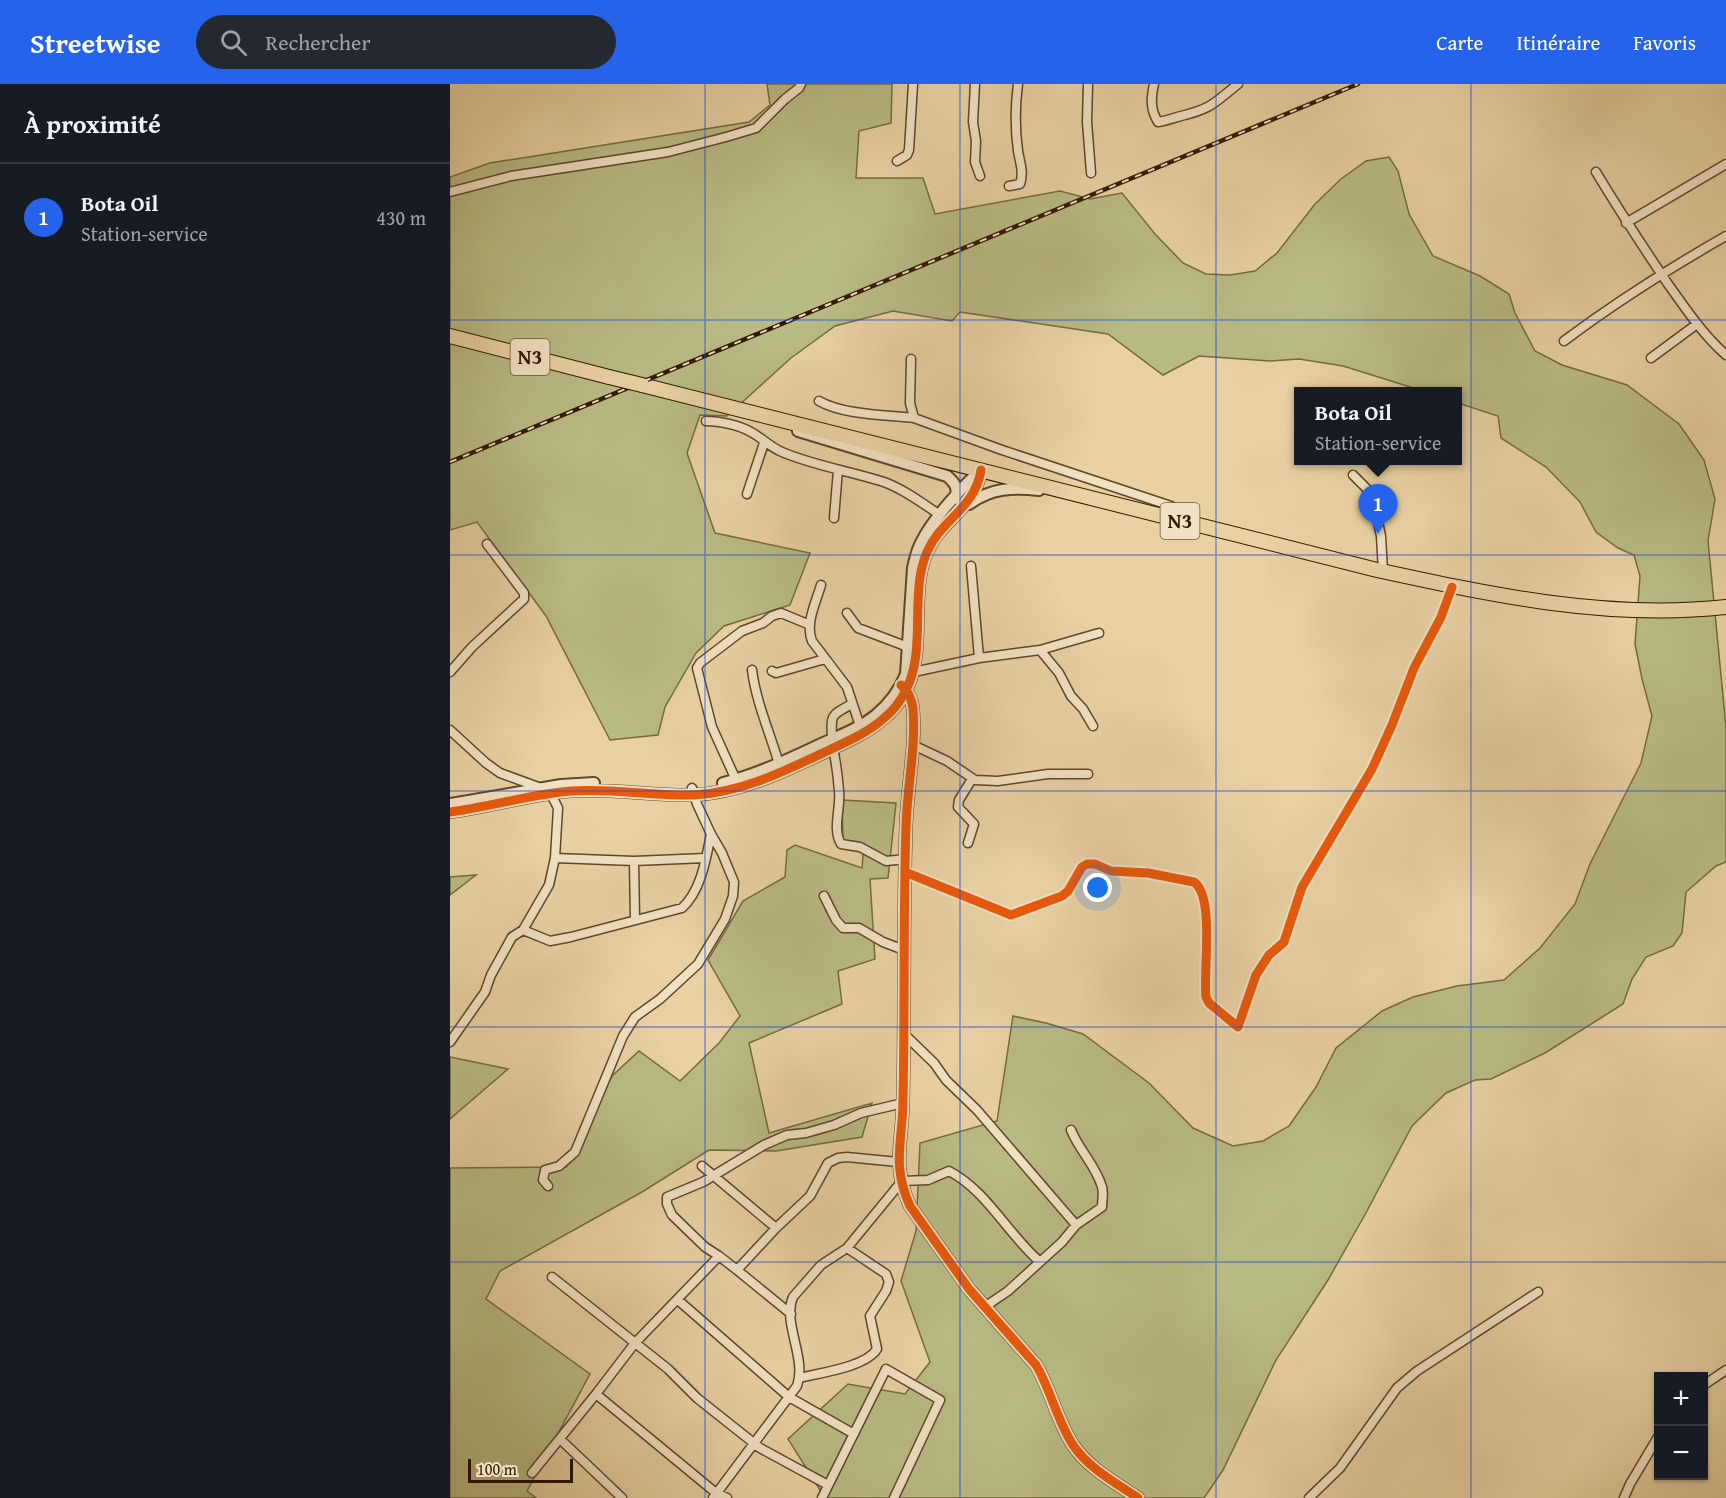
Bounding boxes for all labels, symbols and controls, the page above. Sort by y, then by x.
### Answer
search box [196,15,616,69]
text: Streetwise [30,22,160,63]
icon: search [217,26,250,59]
text: Rechercher [265,26,370,58]
text: Carte [1436,27,1483,58]
text: Itinéraire [1516,27,1600,58]
text: Favoris [1633,27,1696,58]
text: À proximité [24,104,161,143]
text: Bota Oil [81,187,158,219]
text: 1 [38,203,49,232]
text: 430 m [376,203,426,232]
text: Station-service [81,219,208,248]
road number: N3 [510,339,550,375]
popup [1294,387,1462,465]
text: Bota Oil [1315,396,1392,428]
text: Station-service [1315,428,1441,457]
pin: 1 [1358,484,1398,534]
road number: N3 [1160,503,1200,539]
your location [1083,873,1112,902]
map controls [1654,1372,1708,1480]
button: + [1654,1372,1708,1426]
button: − [1654,1426,1708,1480]
scale bar [468,1456,573,1484]
text: 100 m [477,1457,517,1481]

